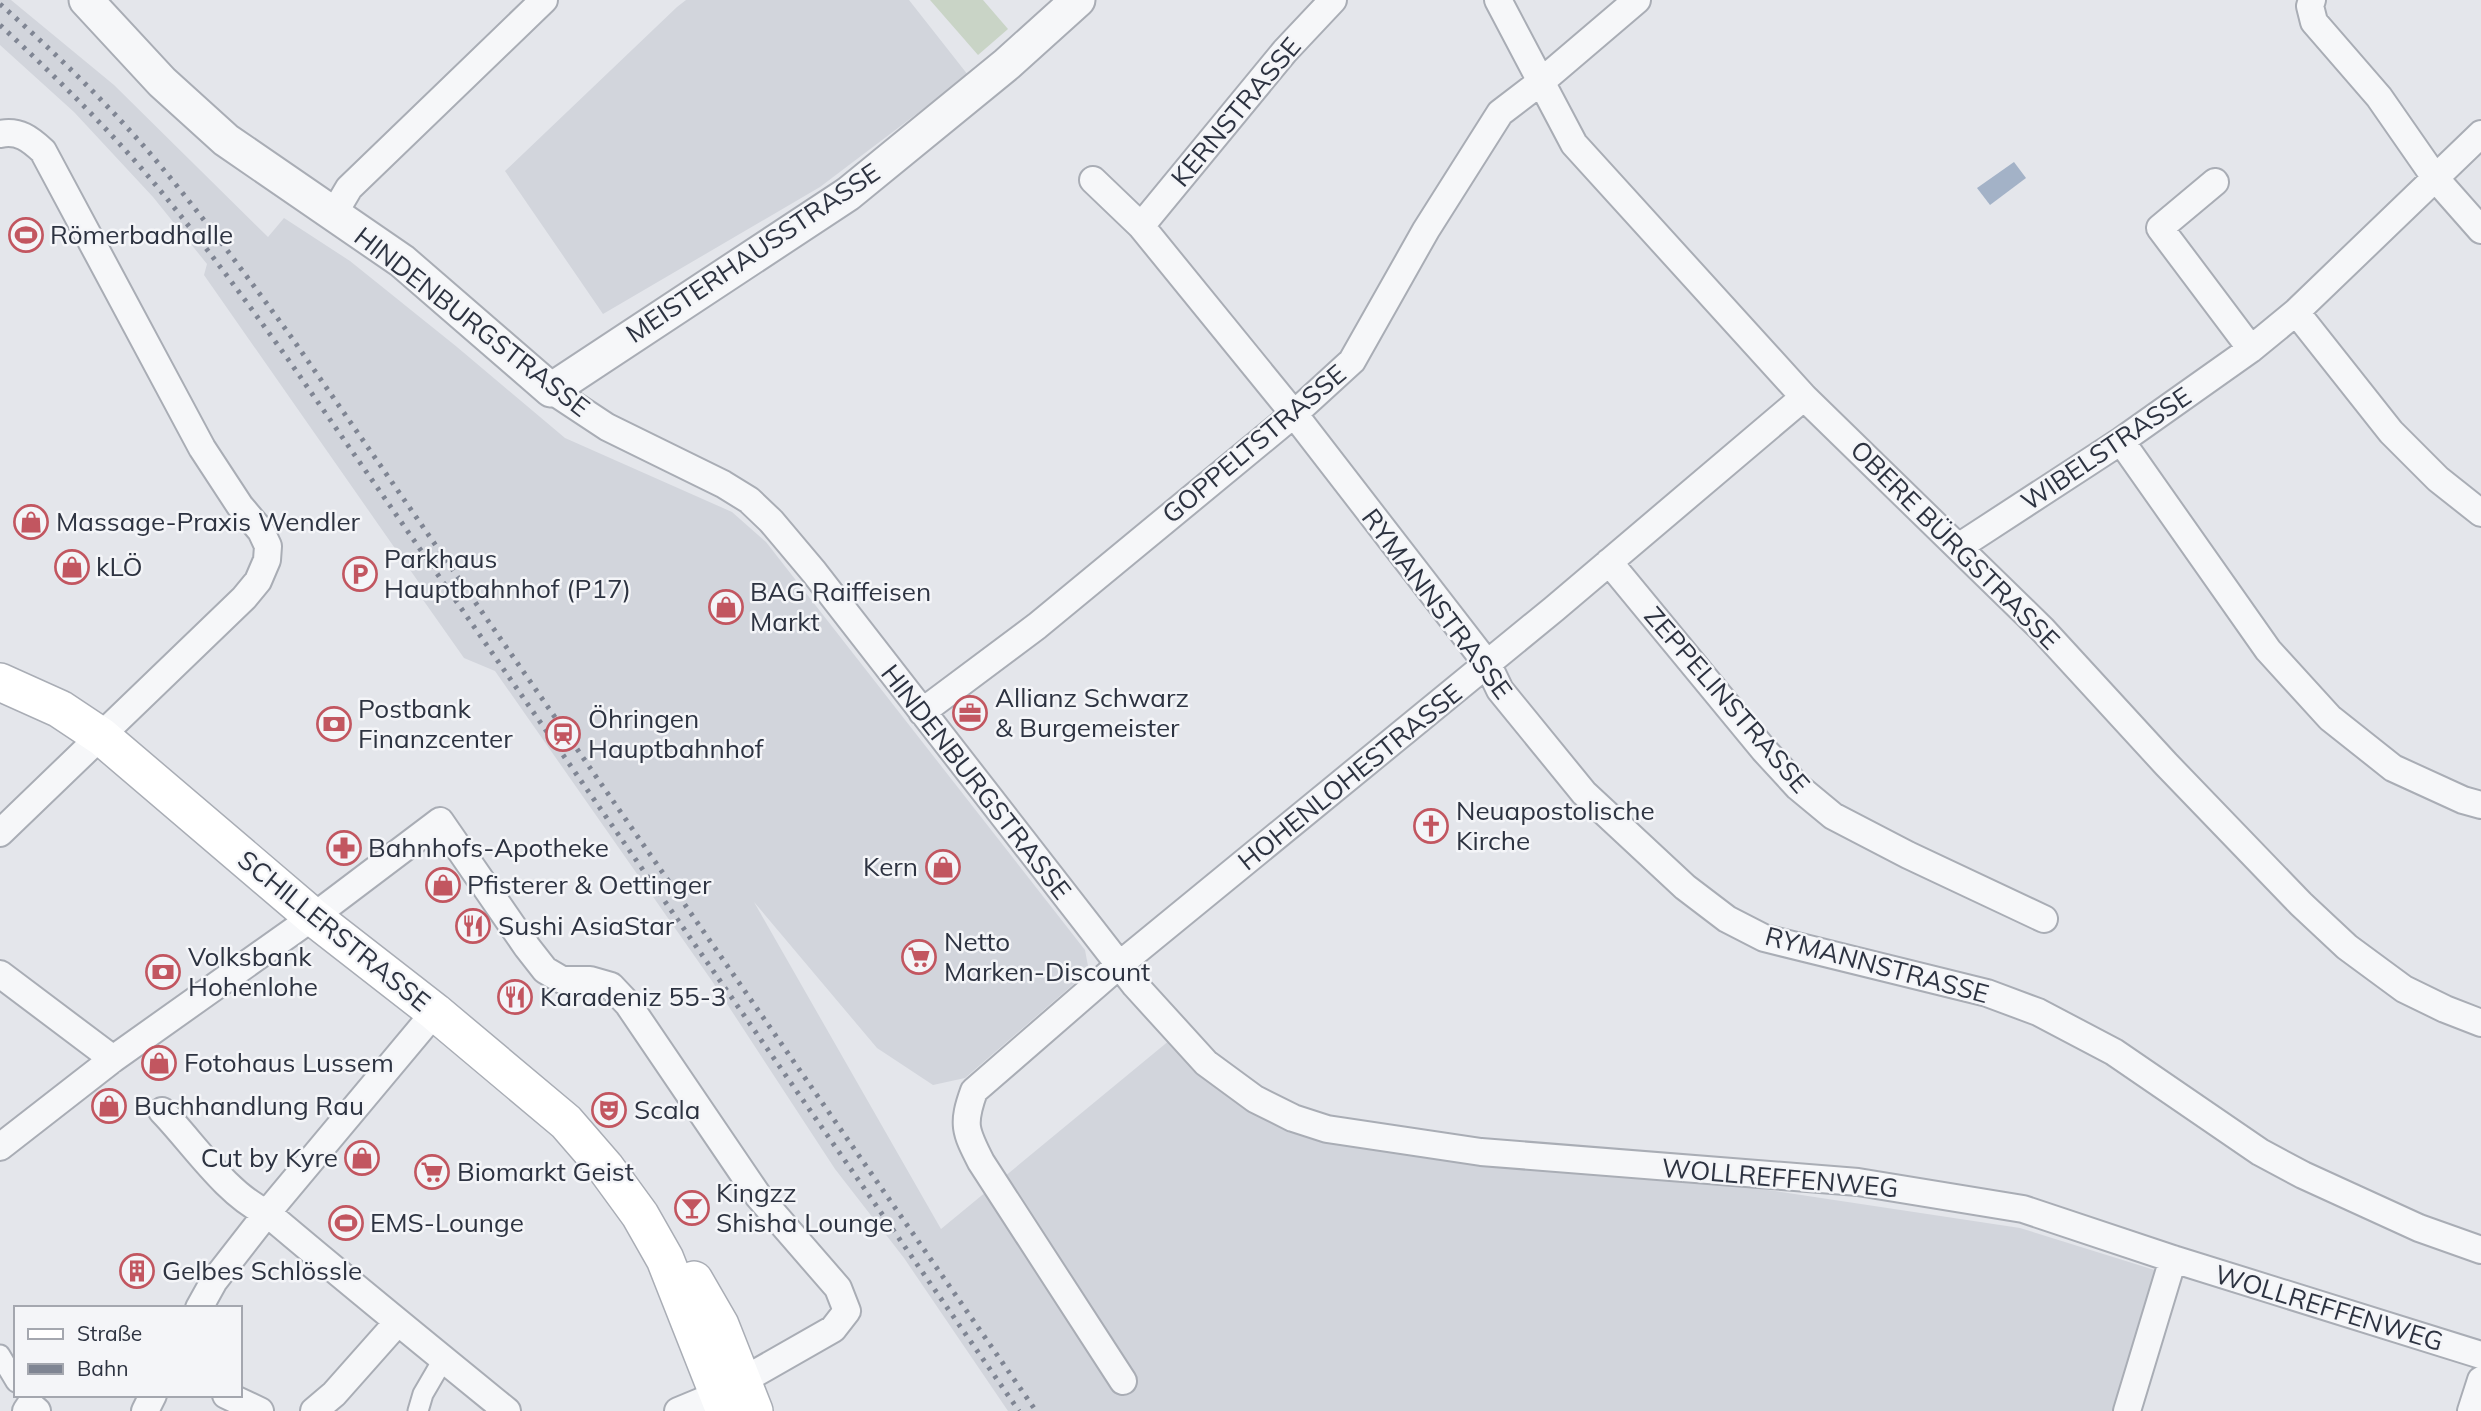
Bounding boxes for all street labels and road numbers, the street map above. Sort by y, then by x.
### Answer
street label: KERNSTRASSE [1164,30,1308,193]
street label: MEISTERHAUSSTRASSE [620,155,886,350]
street label: HINDENBURGSTRASSE [348,219,597,424]
street label: GOPPELTSTRASSE [1155,357,1352,530]
street label: WIBELSTRASSE [2014,379,2197,518]
street label: OBERE BÜRGSTRASSE [1844,433,2067,656]
street label: RYMANNSTRASSE [1355,502,1520,706]
street label: ZEPPELINSTRASSE [1637,600,1817,800]
street label: HINDENBURGSTRASSE [874,657,1079,906]
street label: HOHENLOHESTRASSE [1231,676,1468,877]
street label: SCHILLERSTRASSE [231,843,437,1018]
street label: RYMANNSTRASSE [1762,919,1993,1010]
street label: WOLLREFFENWEG [1660,1151,1900,1204]
street label: WOLLREFFENWEG [2211,1257,2447,1358]

